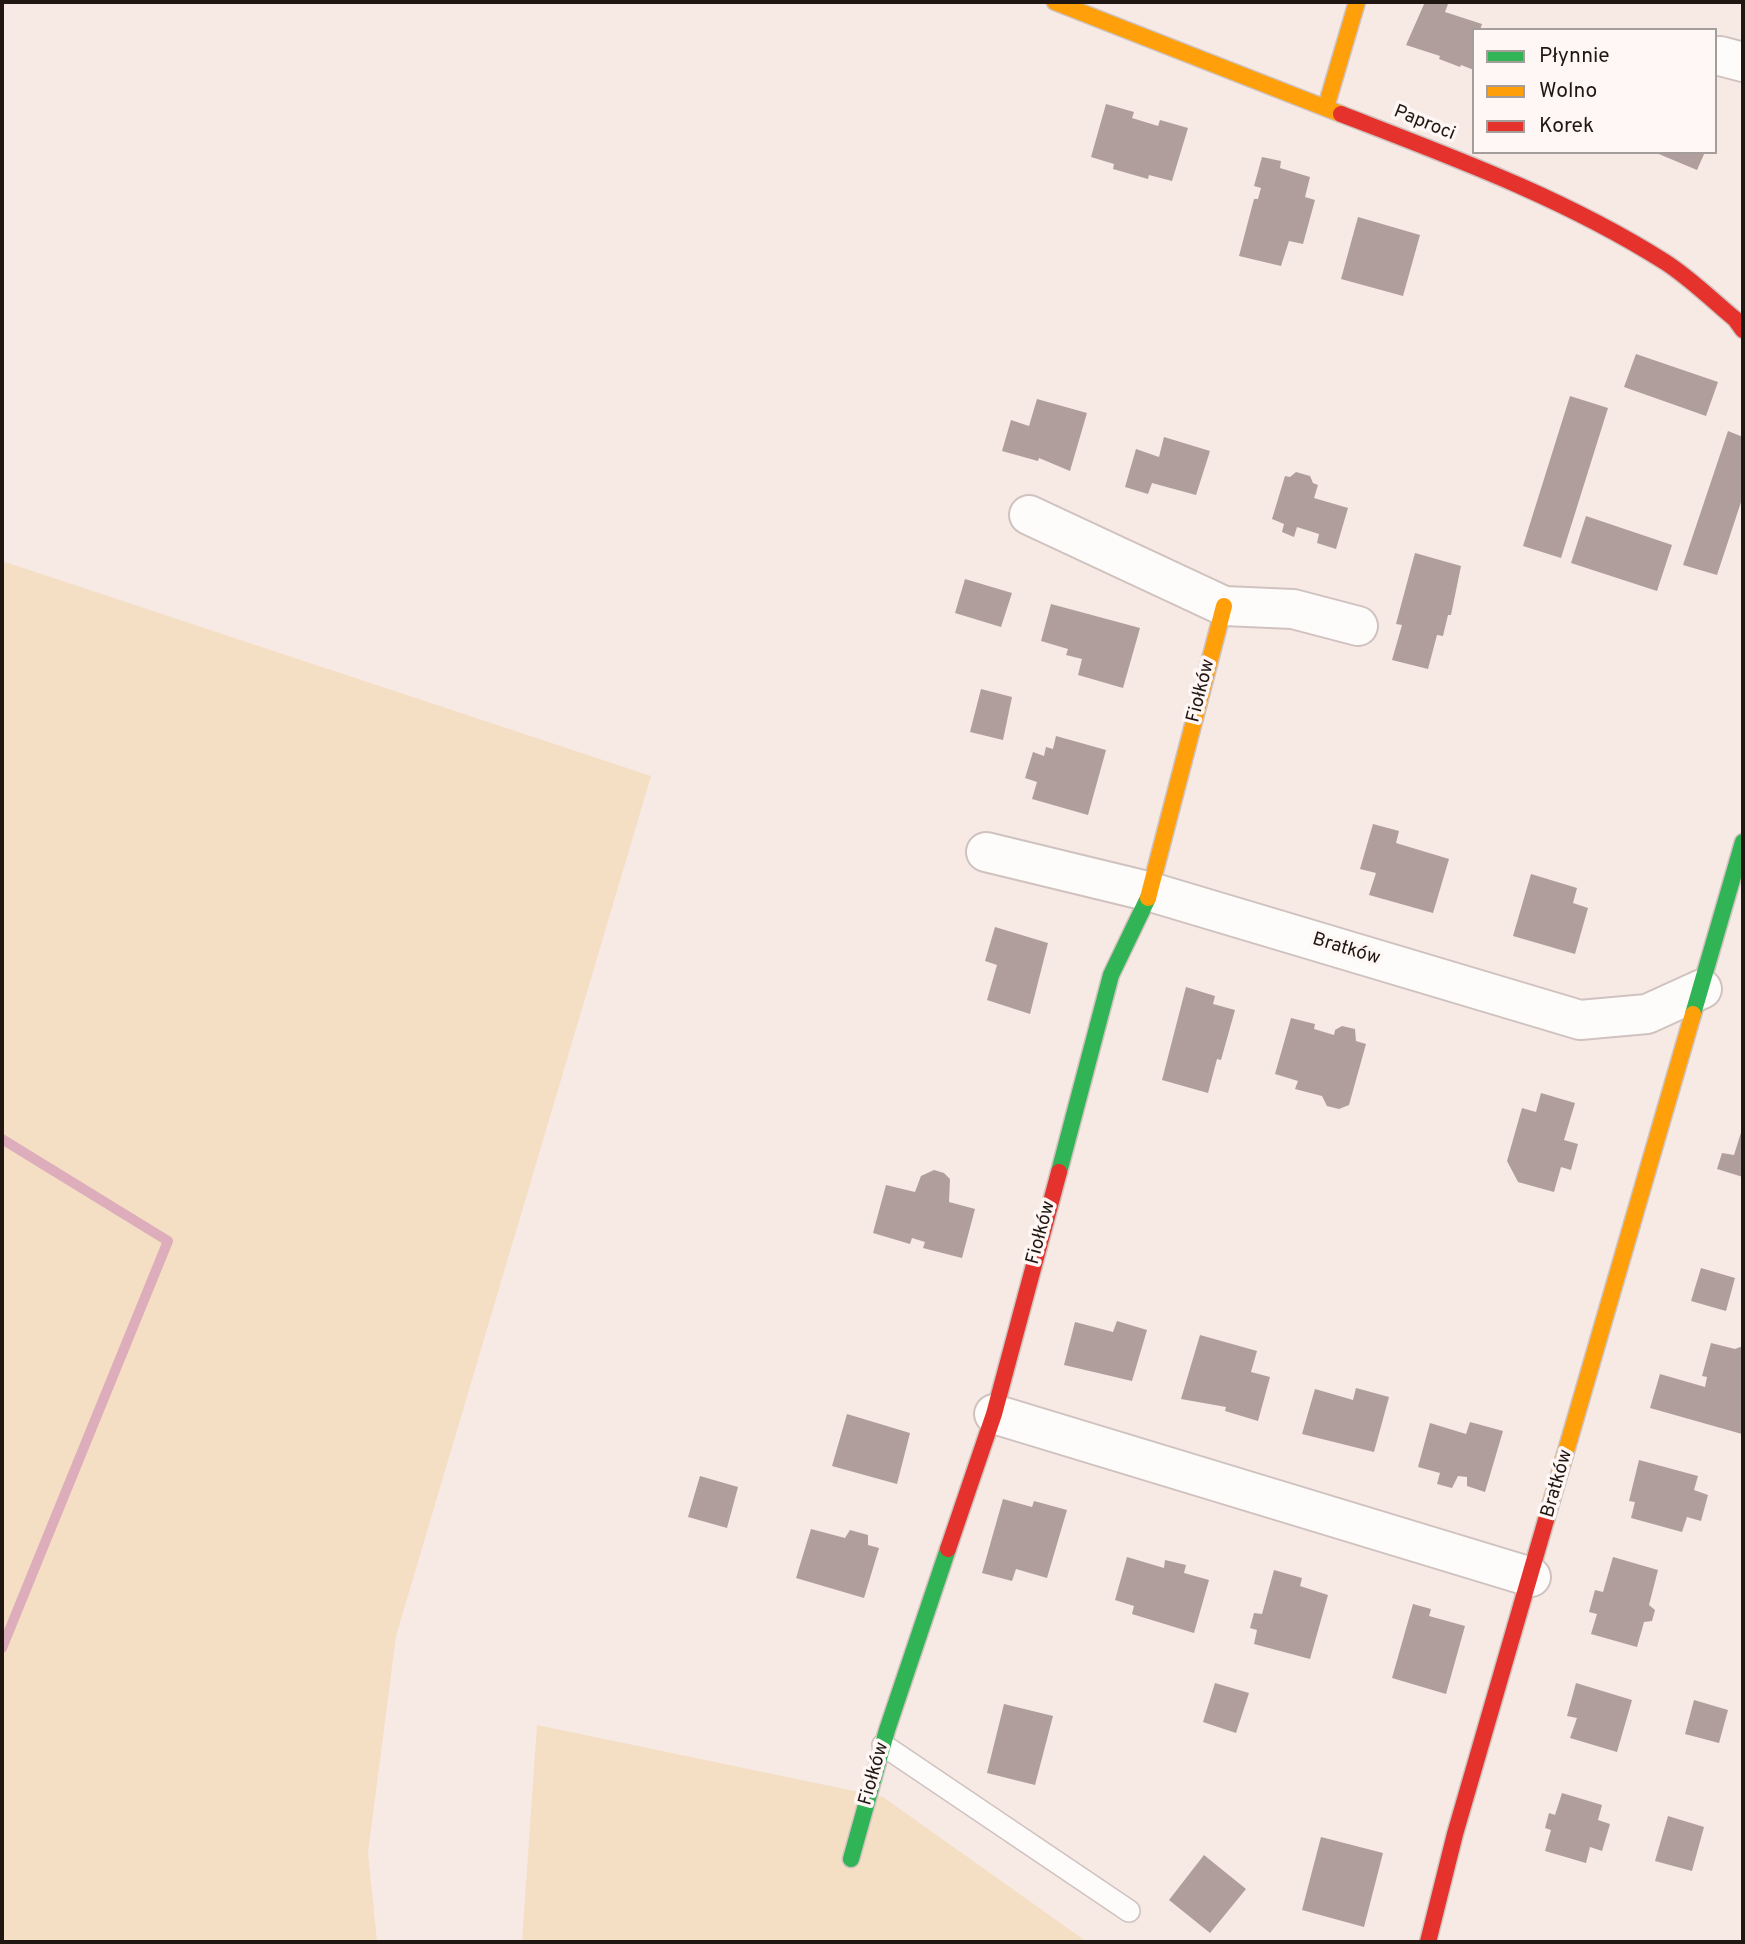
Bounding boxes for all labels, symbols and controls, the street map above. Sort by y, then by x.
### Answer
legend [1472,28,1717,154]
text: Płynnie [1539,43,1610,70]
text: Wolno [1539,78,1597,105]
street label: Paproci [1390,101,1458,147]
text: Korek [1539,113,1594,140]
street label: Fiołków [1183,657,1221,725]
street label: Bratków [1309,929,1383,971]
street label: Fiołków [1023,1199,1061,1267]
street label: Bratków [1537,1447,1579,1521]
street label: Fiołków [855,1740,895,1808]

